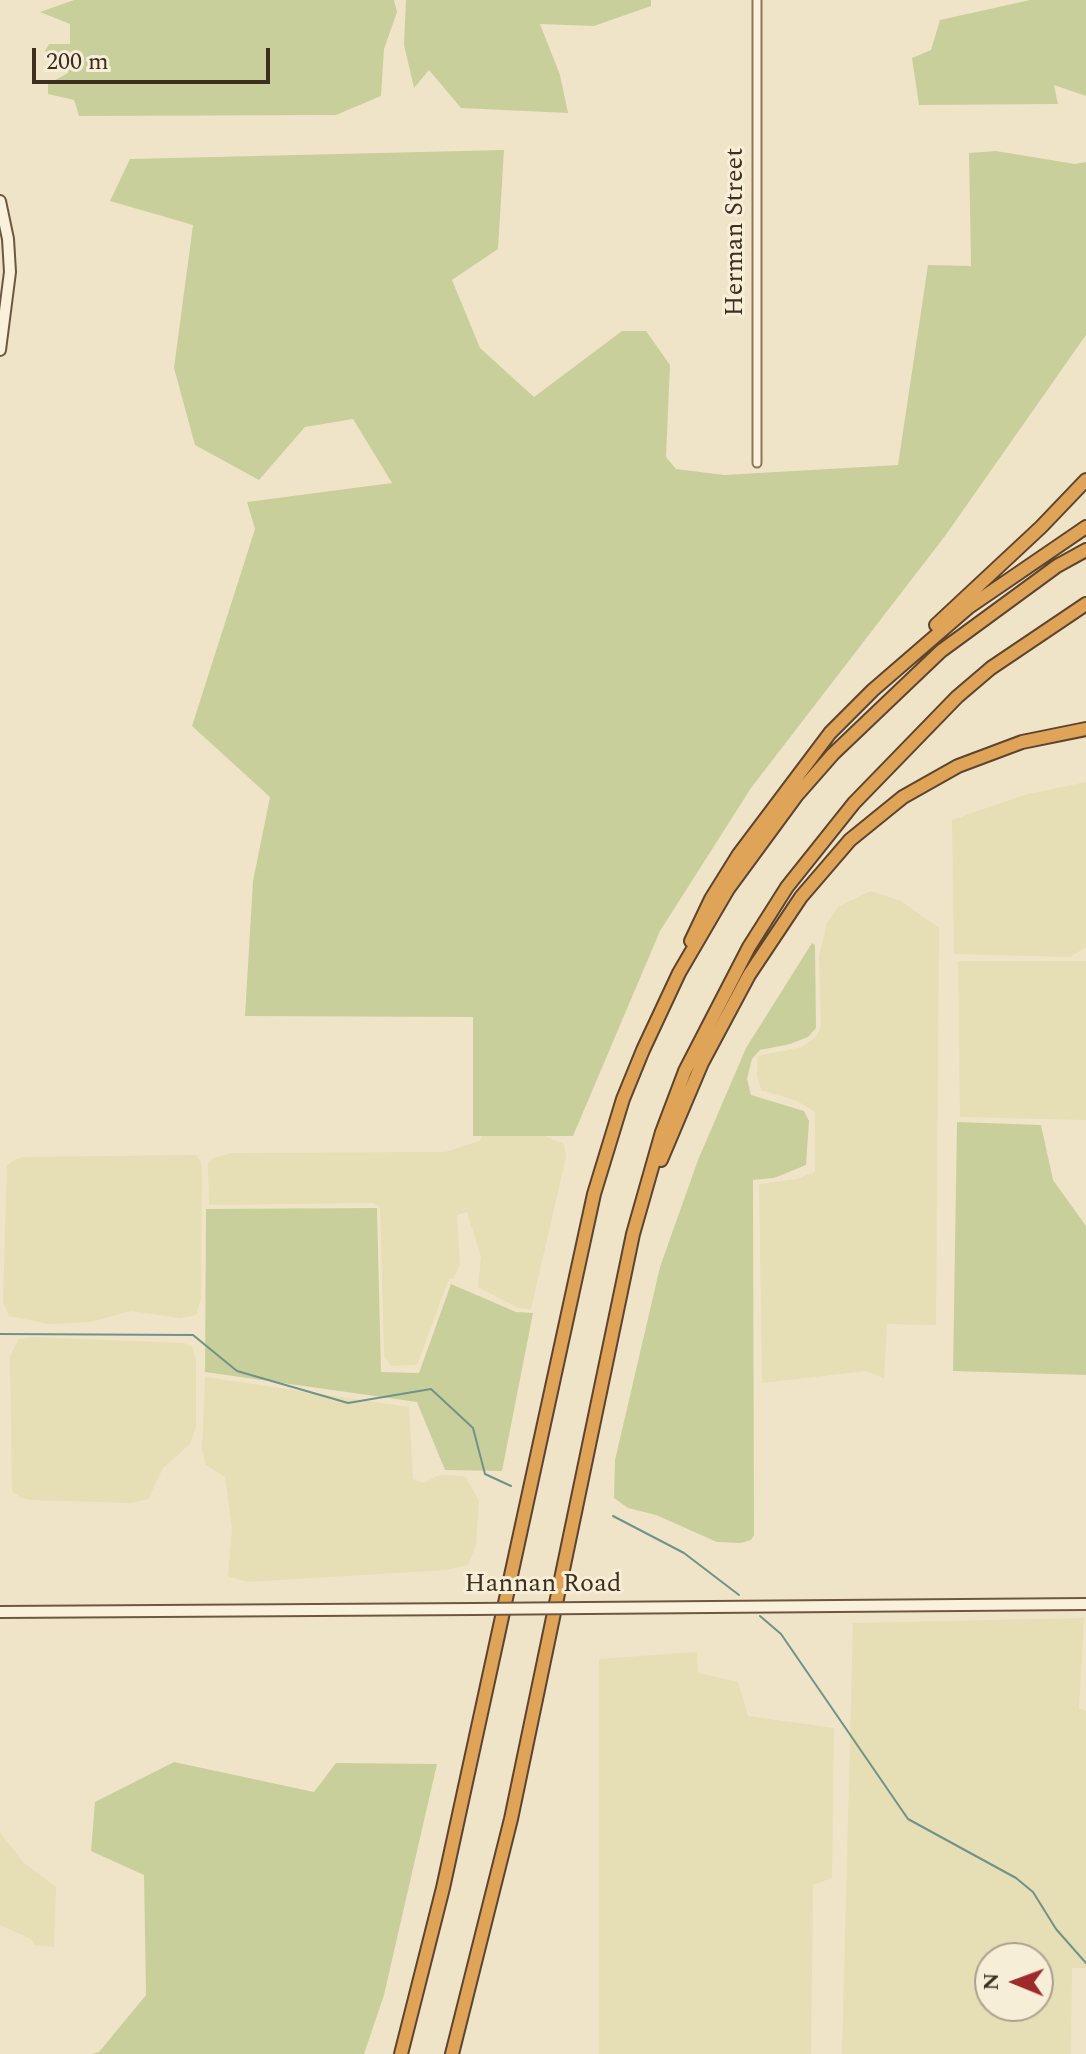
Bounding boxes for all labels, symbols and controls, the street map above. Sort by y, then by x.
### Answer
scale bar [36,32,274,82]
text: 200 m [46,44,109,80]
street label: Herman Street [721,148,753,316]
street label: Hannan Road [465,1570,621,1602]
north arrow [974,1942,1054,2022]
text: N [975,1972,1008,1991]

